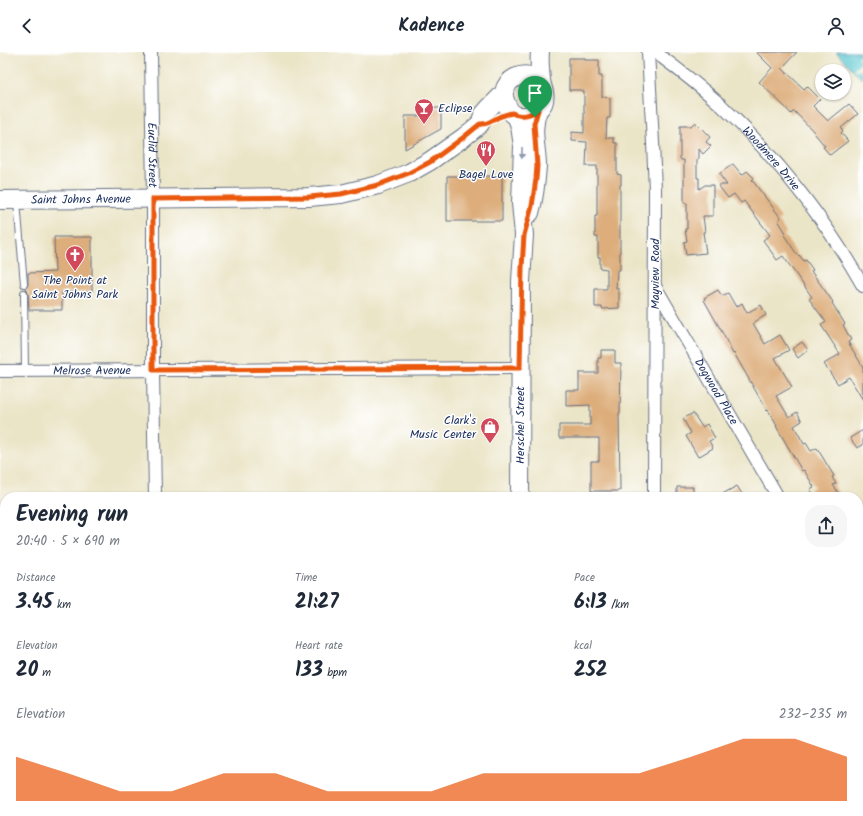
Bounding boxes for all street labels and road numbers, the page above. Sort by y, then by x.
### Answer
street label: Euclid Street [142,122,162,188]
street label: Woodmere Drive [737,122,805,195]
street label: Saint Johns Avenue [31,190,132,210]
street label: Mayview Road [646,237,665,310]
street label: Dogwood Place [689,355,743,429]
street label: Melrose Avenue [53,361,132,381]
street label: Herschel Street [511,386,530,464]

